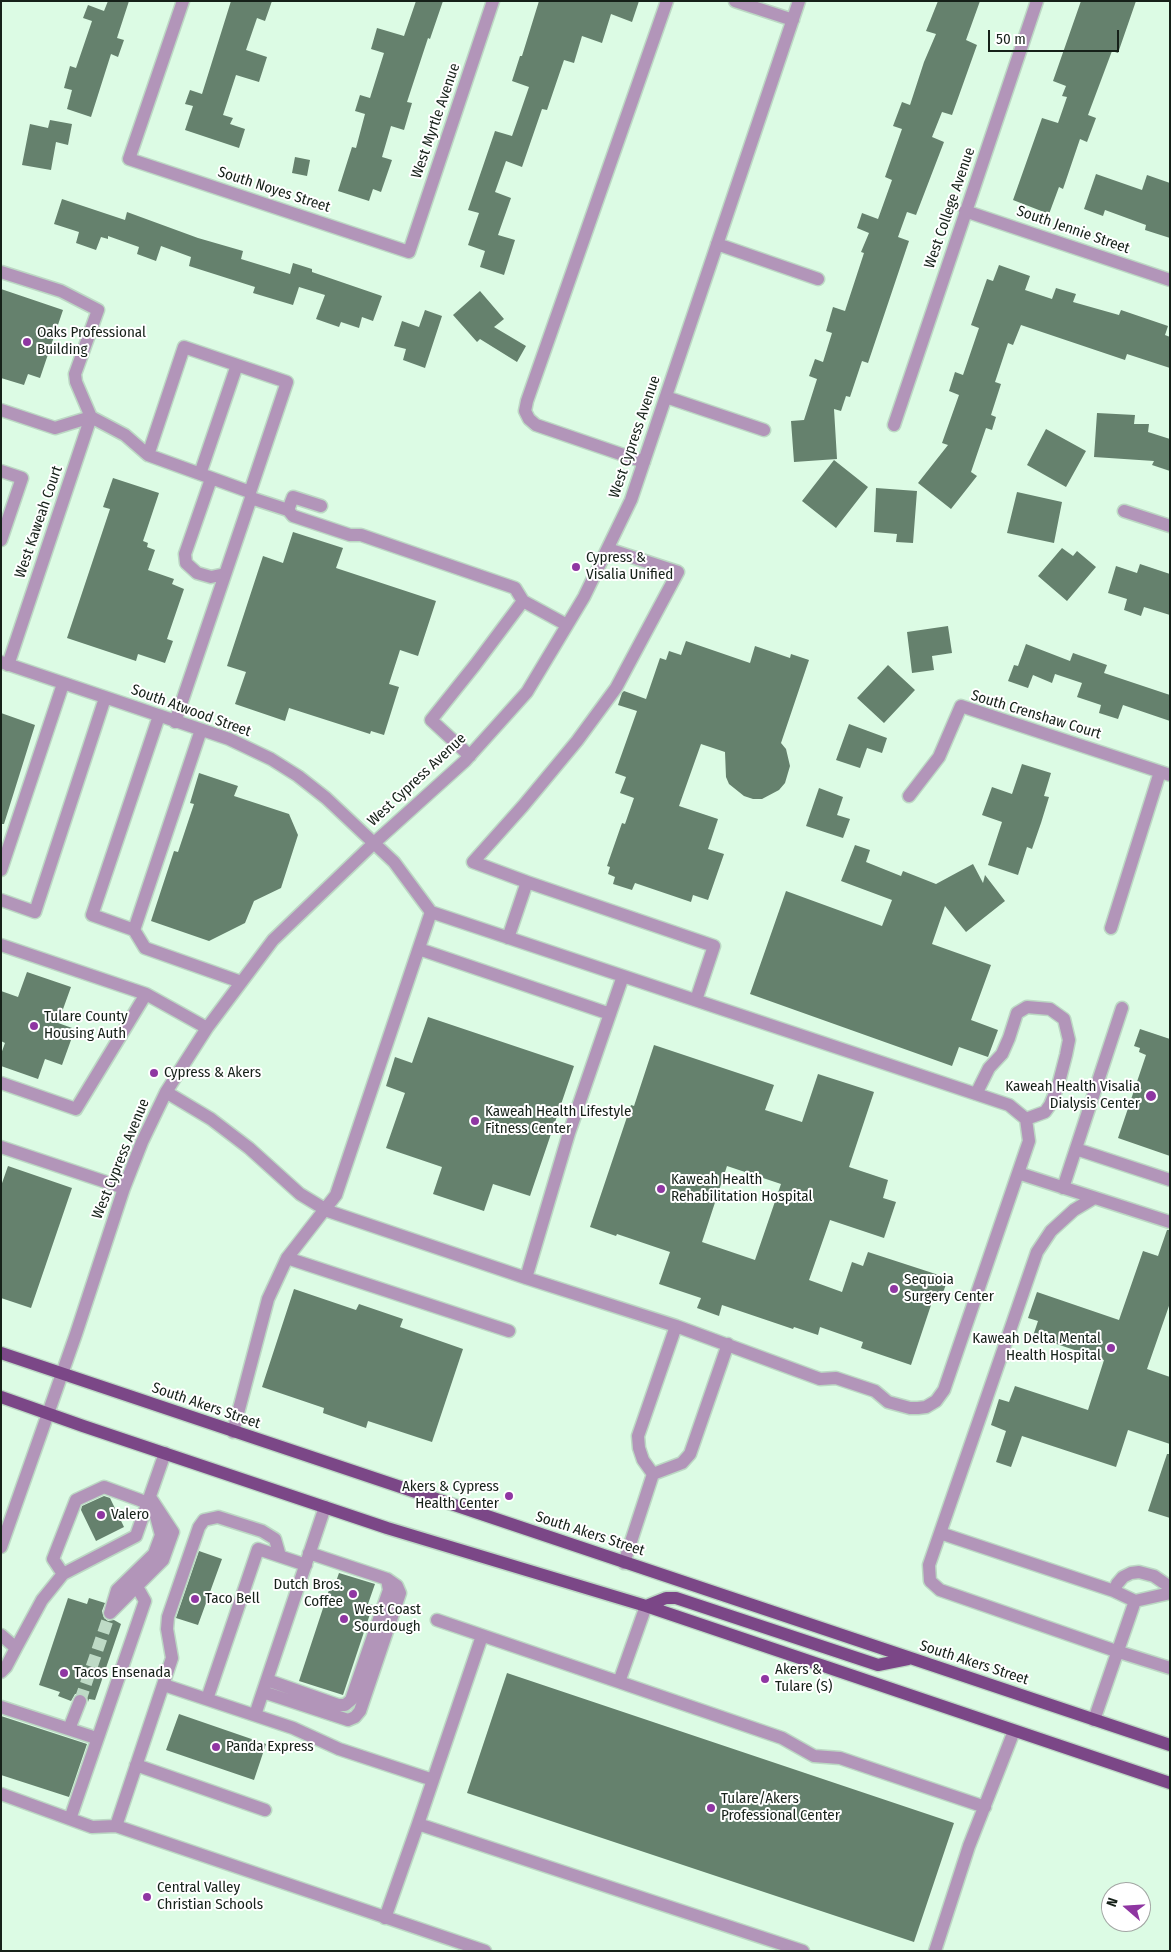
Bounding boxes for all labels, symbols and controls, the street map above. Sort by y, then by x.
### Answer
scale bar [991,20,1122,52]
text: 50 m [996,30,1026,48]
street label: West Myrtle Avenue [408,61,464,181]
street label: West College Avenue [921,145,979,271]
street label: South Noyes Street [215,163,333,217]
street label: South Jennie Street [1014,202,1132,258]
place label: Oaks Professional Building [37,324,146,359]
marker: Oaks Professional Building [21,336,33,348]
street label: West Cypress Avenue [606,373,664,501]
street label: West Kaweah Court [11,464,67,580]
place label: Cypress & Visalia Unified [586,549,673,584]
marker: Cypress & Visalia Unified [570,561,582,573]
street label: South Atwood Street [129,681,253,741]
street label: South Crenshaw Court [969,687,1103,743]
street label: West Cypress Avenue [364,730,470,830]
place label: Tulare County Housing Auth [44,1008,128,1043]
marker: Tulare County Housing Auth [28,1020,40,1032]
place label: Cypress & Akers [164,1064,261,1082]
marker: Cypress & Akers [148,1067,160,1079]
place label: Kaweah Health Visalia Dialysis Center [1005,1078,1140,1113]
marker: Kaweah Health Visalia Dialysis Center [1144,1089,1158,1103]
street label: West Cypress Avenue [89,1096,153,1222]
place label: Kaweah Health Lifestyle Fitness Center [485,1103,631,1138]
marker: Kaweah Health Lifestyle Fitness Center [469,1115,481,1127]
place label: Kaweah Health Rehabilitation Hospital [671,1171,812,1206]
marker: Kaweah Health Rehabilitation Hospital [655,1183,667,1195]
place label: Sequoia Surgery Center [904,1271,994,1306]
marker: Sequoia Surgery Center [888,1283,900,1295]
place label: Kaweah Delta Mental Health Hospital [972,1330,1101,1365]
marker: Kaweah Delta Mental Health Hospital [1105,1342,1117,1354]
street label: South Akers Street [149,1379,263,1433]
place label: Akers & Cypress Health Center [402,1478,499,1513]
marker: Akers & Cypress Health Center [503,1490,515,1502]
place label: Valero [111,1506,149,1524]
street label: South Akers Street [533,1508,647,1560]
marker: Valero [95,1509,107,1521]
place label: Dutch Bros. Coffee [273,1576,343,1611]
marker: Dutch Bros. Coffee [347,1588,359,1600]
place label: Taco Bell [205,1590,260,1608]
marker: Taco Bell [189,1593,201,1605]
place label: West Coast Sourdough [354,1601,421,1636]
marker: West Coast Sourdough [338,1613,350,1625]
street label: South Akers Street [917,1637,1031,1689]
place label: Akers & Tulare (S) [775,1661,832,1696]
place label: Tacos Ensenada [74,1664,171,1682]
marker: Tacos Ensenada [58,1667,70,1679]
marker: Akers & Tulare (S) [759,1673,771,1685]
place label: Panda Express [226,1738,314,1756]
marker: Panda Express [210,1741,222,1753]
place label: Tulare/Akers Professional Center [721,1790,840,1825]
marker: Tulare/Akers Professional Center [705,1802,717,1814]
place label: Central Valley Christian Schools [157,1879,263,1914]
north arrow [1101,1882,1151,1932]
marker: Central Valley Christian Schools [141,1891,153,1903]
text: N [1103,1896,1122,1909]

